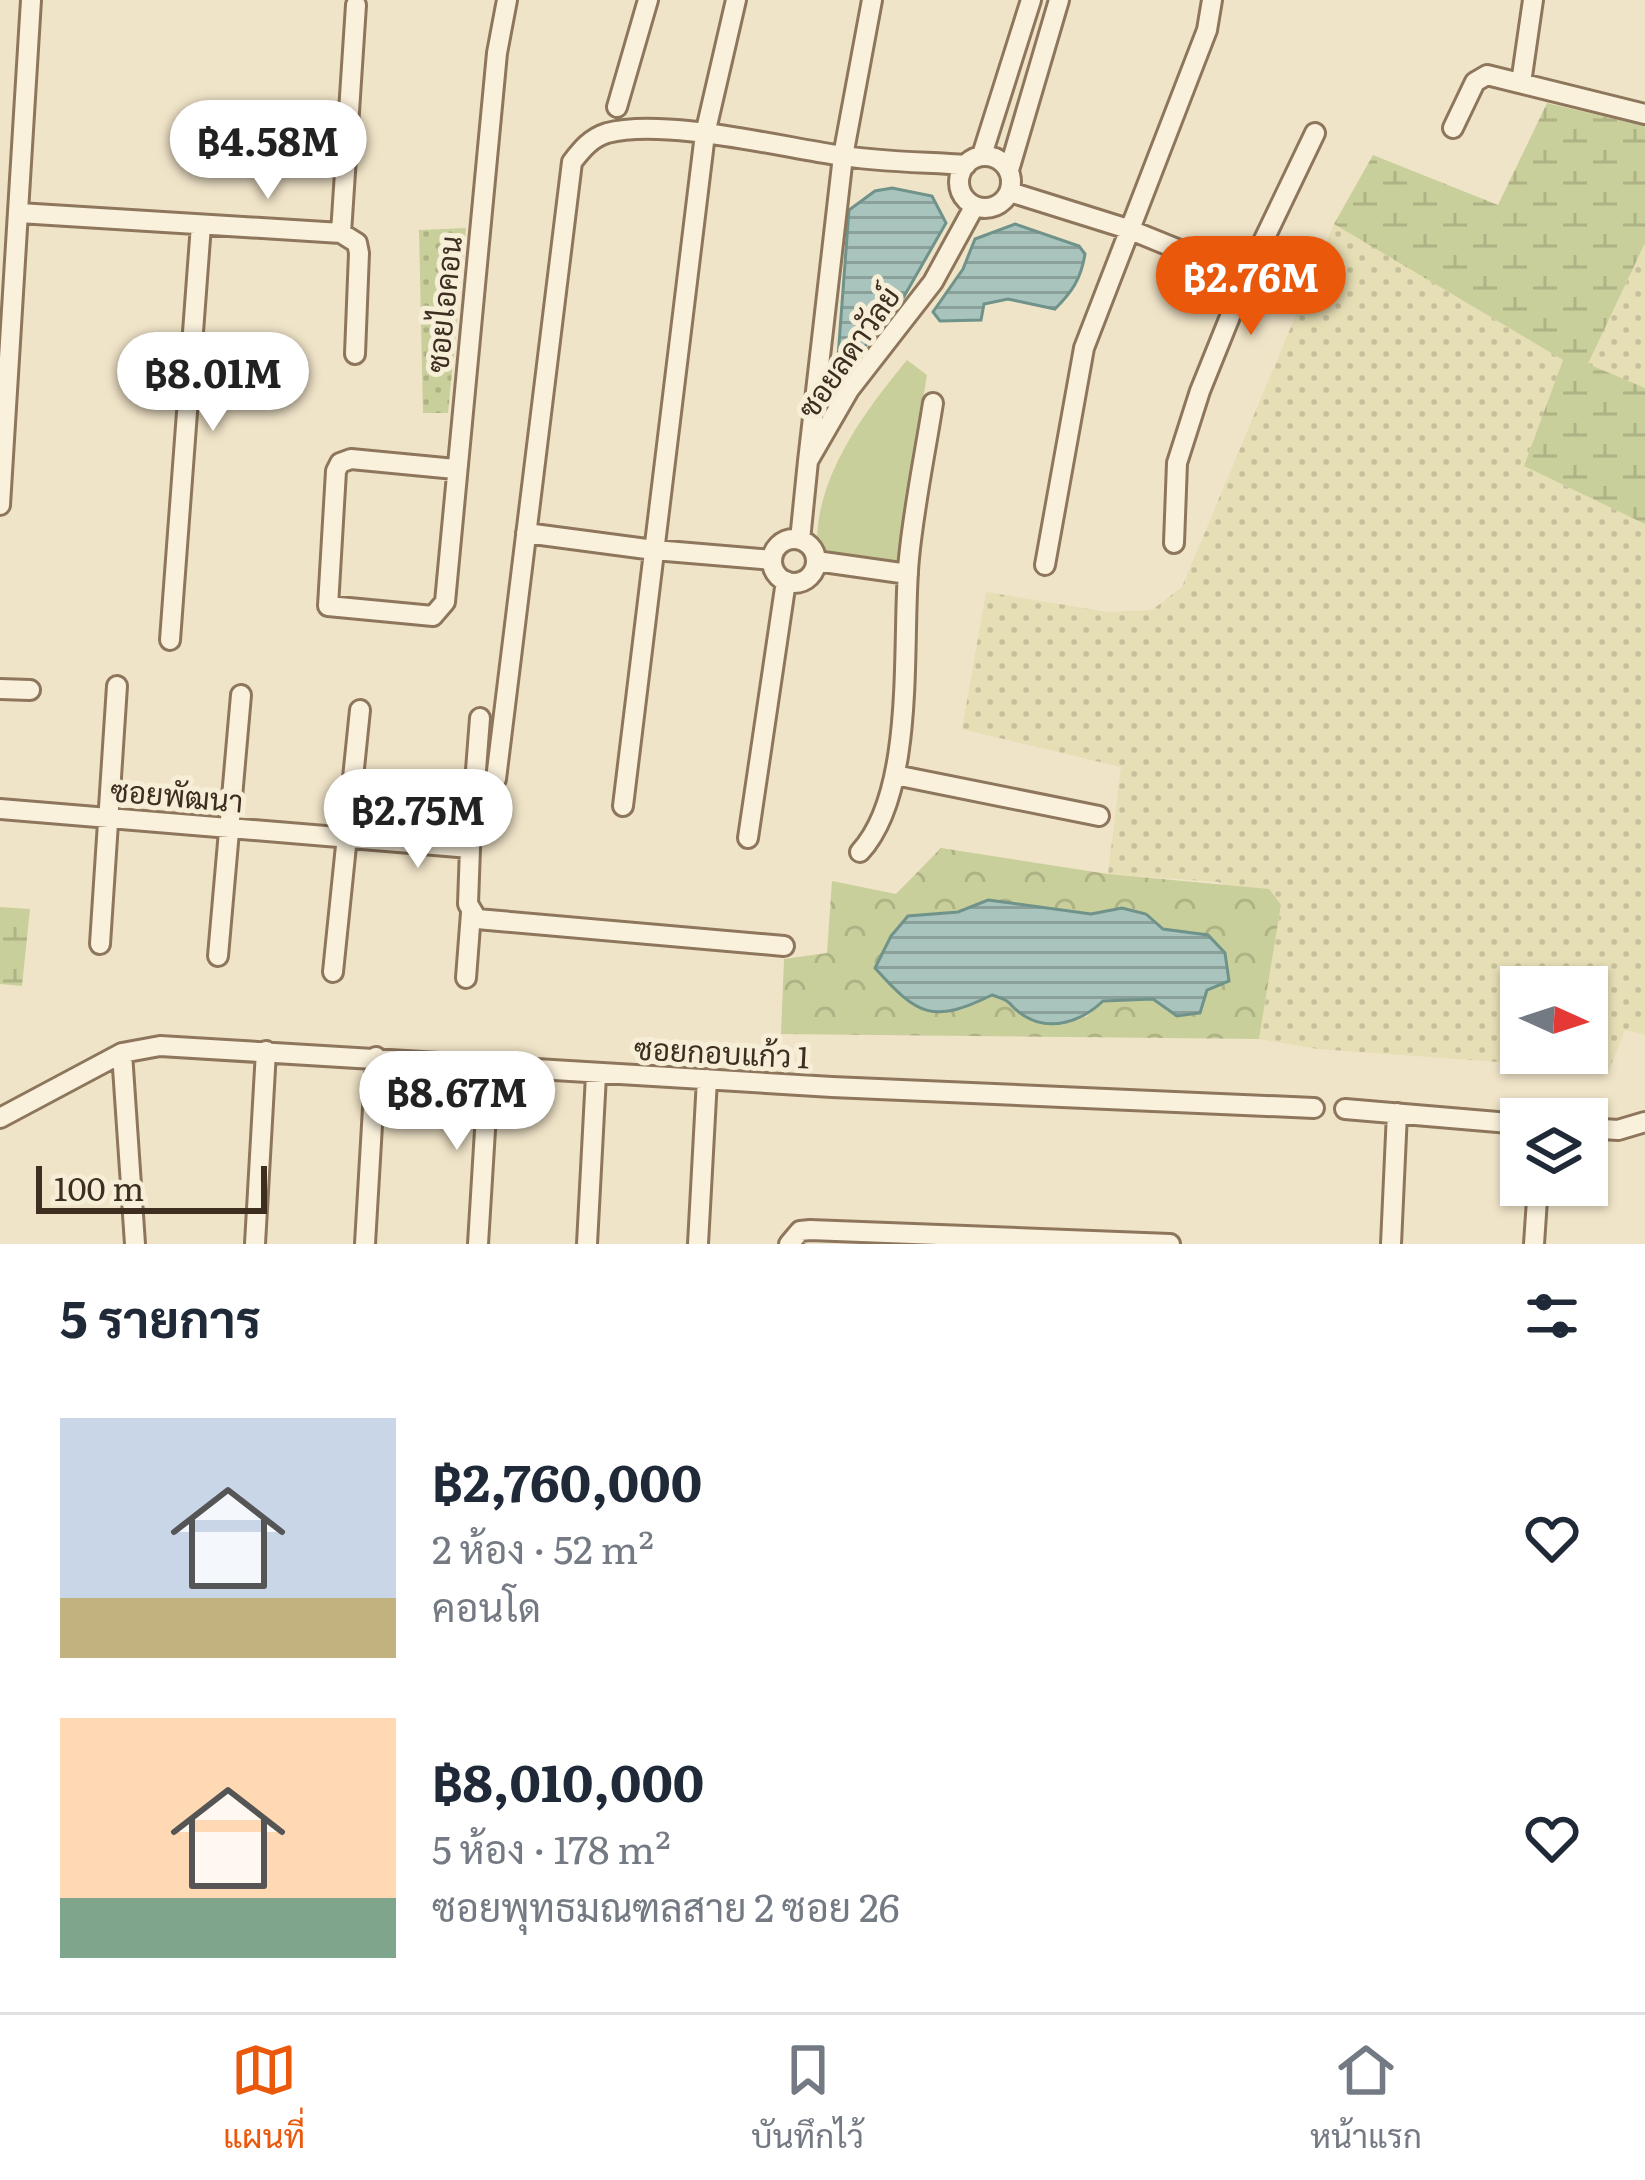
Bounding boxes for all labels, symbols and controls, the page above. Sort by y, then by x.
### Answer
pin: ฿4.58M [170,100,366,202]
text: ฿4.58M [197,110,339,168]
street label: ซอยไอคอน [413,233,471,375]
pin: ฿2.76M [1153,236,1349,338]
text: ฿2.76M [1183,246,1319,304]
street label: ซอยลดาวัลย์ [785,276,909,426]
pin: ฿8.01M [115,332,311,434]
text: ฿8.01M [144,342,282,400]
street label: ซอยพัฒนา [109,766,245,822]
pin: ฿2.75M [320,769,516,871]
text: ฿2.75M [351,779,485,837]
north arrow [1500,966,1608,1074]
map controls [1500,966,1608,1206]
street label: ซอยกอบแก้ว 1 [633,1024,811,1078]
pin: ฿8.67M [359,1051,555,1153]
text: ฿8.67M [386,1061,528,1119]
button: layers [1500,1098,1608,1206]
scale bar [36,1160,267,1213]
text: 100 m [54,1162,144,1211]
text: 5 รายการ [60,1278,261,1354]
icon: filters [1519,1283,1585,1349]
text: ฿2,760,000 [432,1442,702,1518]
icon: home [156,1466,300,1610]
icon: heart [1519,1505,1585,1571]
text: 2 ห้อง · 52 m² [432,1518,654,1576]
text: คอนโด [432,1576,541,1634]
text: ฿8,010,000 [432,1742,704,1818]
icon: home [156,1766,300,1910]
icon: heart [1519,1805,1585,1871]
text: 5 ห้อง · 178 m² [432,1818,671,1876]
text: ซอยพุทธมณฑลสาย 2 ซอย 26 [432,1876,900,1934]
tab: แผนที่ [223,2037,305,2158]
tab: บันทึกไว้ [751,2037,864,2158]
tab: หน้าแรก [1310,2037,1422,2158]

